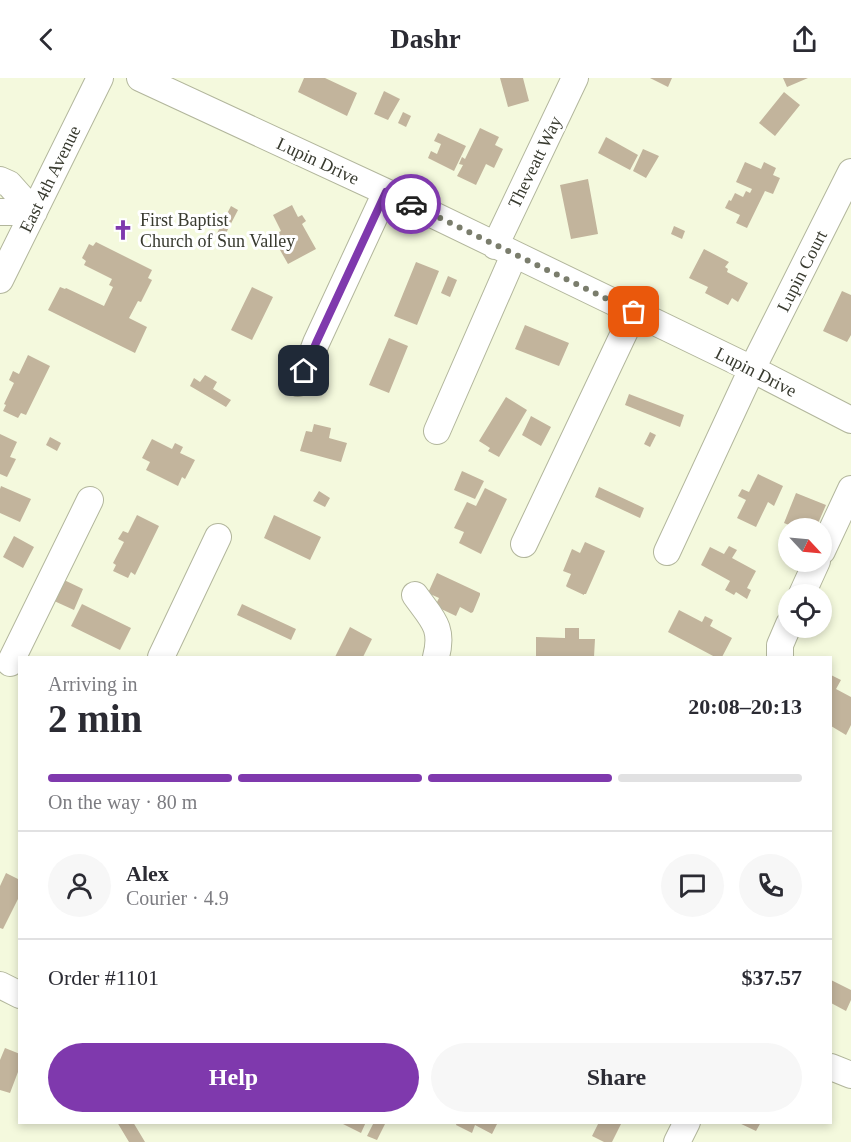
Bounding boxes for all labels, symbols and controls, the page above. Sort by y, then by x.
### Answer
icon: back [30,23,63,56]
icon: share [788,23,821,56]
text: Dashr [390,24,461,54]
street label: Theveatt Way [504,113,566,211]
street label: East 4th Avenue [15,122,85,236]
street label: Lupin Drive [274,133,362,189]
courier [381,174,441,234]
icon: car [395,188,428,221]
place label: First Baptist Church of Sun Valley [140,210,295,251]
church icon: First Baptist Church of Sun Valley [111,218,135,242]
street label: Lupin Court [773,227,831,315]
pin [608,286,659,337]
icon: bag [617,295,650,328]
street label: Lupin Drive [712,343,800,401]
pin [278,345,329,396]
icon: home [287,354,320,387]
north arrow [778,518,832,572]
map controls [778,518,832,638]
button: locate [778,584,832,638]
text: Arriving in [48,673,137,695]
text: 20:08–20:13 [688,694,802,719]
text: 2 min [48,697,142,740]
text: On the way · 80 m [48,791,197,813]
button: person [48,854,111,917]
button: chat [661,854,724,917]
button: phone [739,854,802,917]
text: Alex [126,861,169,886]
text: Courier · 4.9 [126,887,229,909]
text: Order #1101 [48,965,159,990]
text: $37.57 [742,965,802,990]
button: Help [48,1043,419,1112]
button: Share [431,1043,802,1112]

